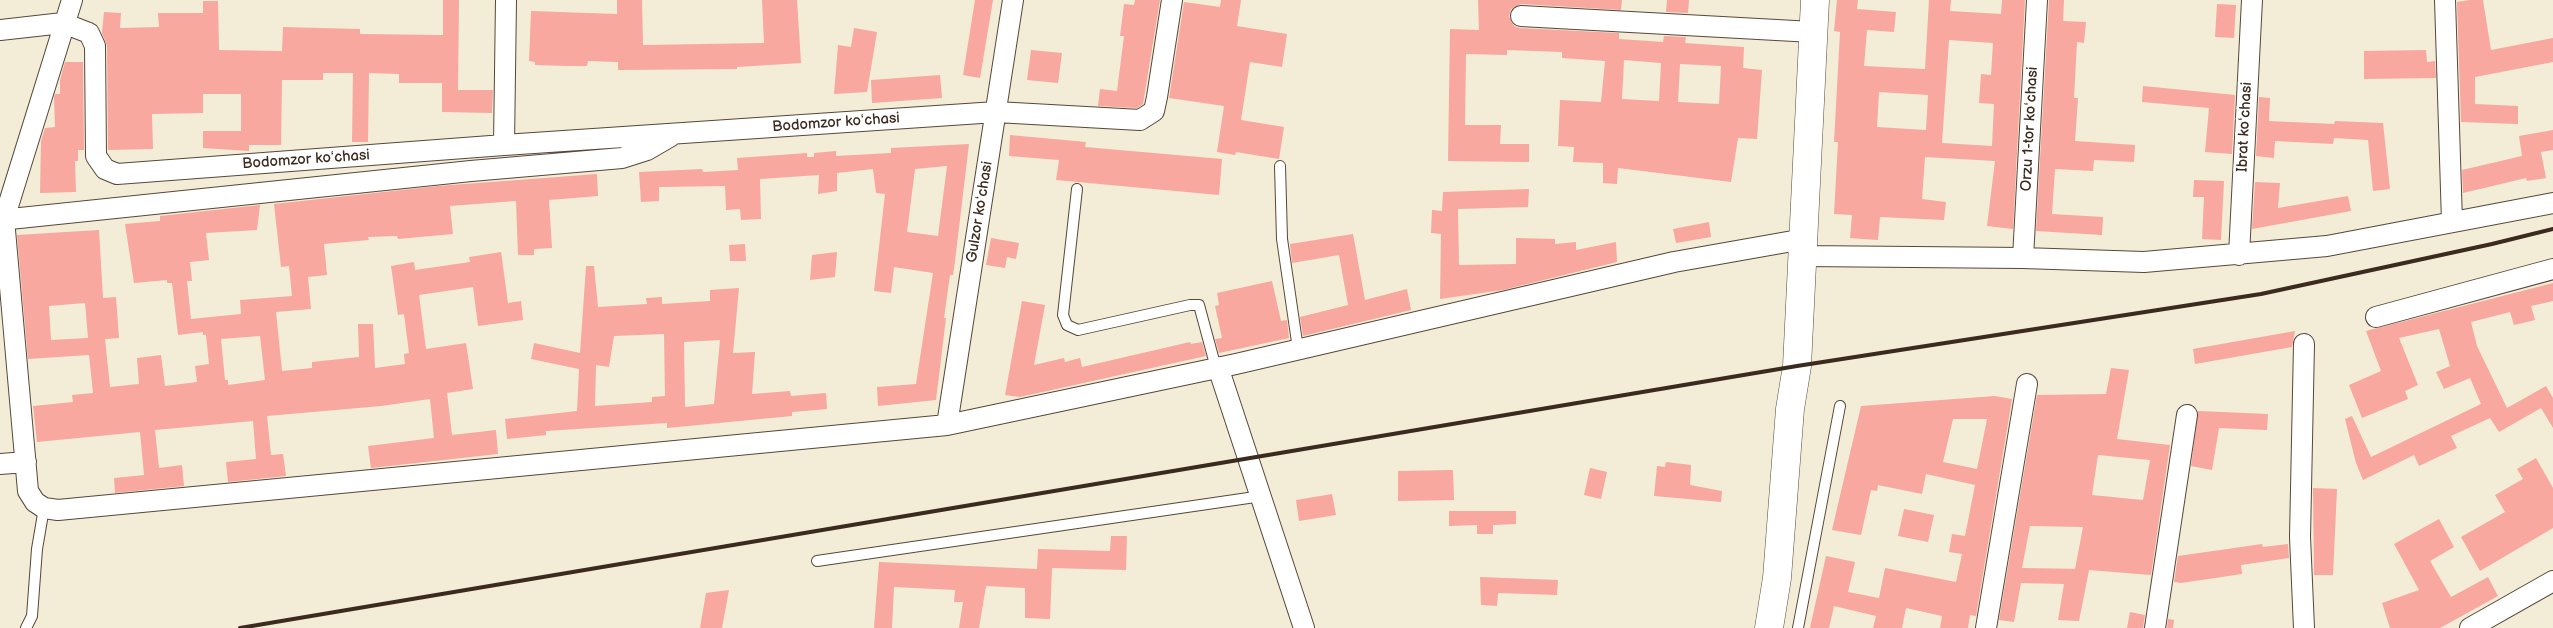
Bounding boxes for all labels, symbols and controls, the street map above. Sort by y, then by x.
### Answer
street label: Orzu 1-tor koʻchasi [2018,66,2042,192]
street label: Ibrat koʻchasi [2234,82,2256,172]
street label: Bodomzor koʻchasi [772,110,900,136]
street label: Bodomzor koʻchasi [242,147,370,173]
street label: Gulzor koʻchasi [963,160,997,264]

